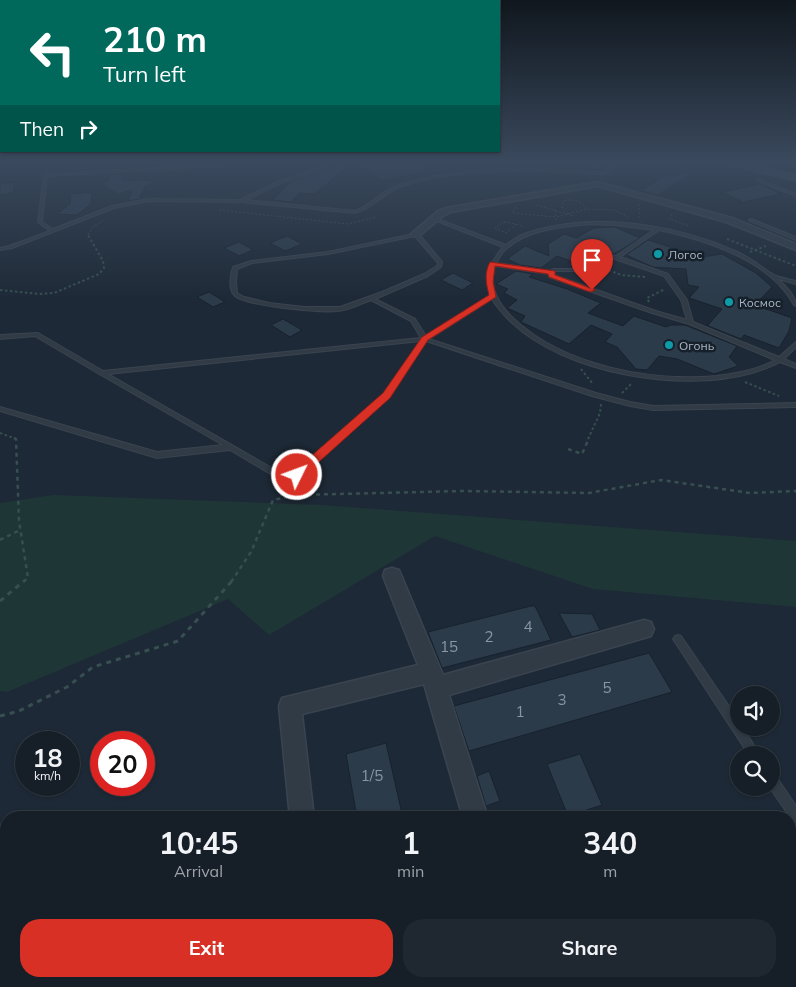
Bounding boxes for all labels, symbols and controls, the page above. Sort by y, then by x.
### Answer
text: 210 m [103,17,207,61]
icon: left [20,20,85,85]
text: Turn left [103,60,186,88]
icon: right [74,115,102,143]
text: Then [20,117,64,141]
pin [571,239,613,290]
icon: arrive [578,246,606,274]
place label: Логос [668,247,703,262]
marker: Логос [652,248,664,260]
place label: Космос [739,295,781,310]
marker: Космос [723,296,735,308]
place label: Огонь [679,338,715,353]
marker: Огонь [663,339,675,351]
position arrow [270,448,322,500]
house number: 4 [523,617,533,636]
house number: 2 [484,627,494,646]
house number: 15 [440,637,458,656]
house number: 5 [602,678,612,697]
map controls [730,686,780,796]
button: sound [730,686,780,736]
house number: 3 [557,690,567,709]
house number: 1 [515,702,525,721]
speed limit sign: 20 [90,731,155,796]
text: 18 [32,742,63,773]
button: search [730,746,780,796]
house number: 1/5 [361,766,383,785]
text: km/h [34,768,61,783]
text: 10:45 [159,824,238,862]
text: 1 [402,824,420,862]
text: 340 [583,824,637,862]
text: Arrival [174,861,223,881]
text: min [397,861,424,881]
text: m [603,861,617,881]
button: Exit [20,919,393,977]
button: Share [403,919,776,977]

